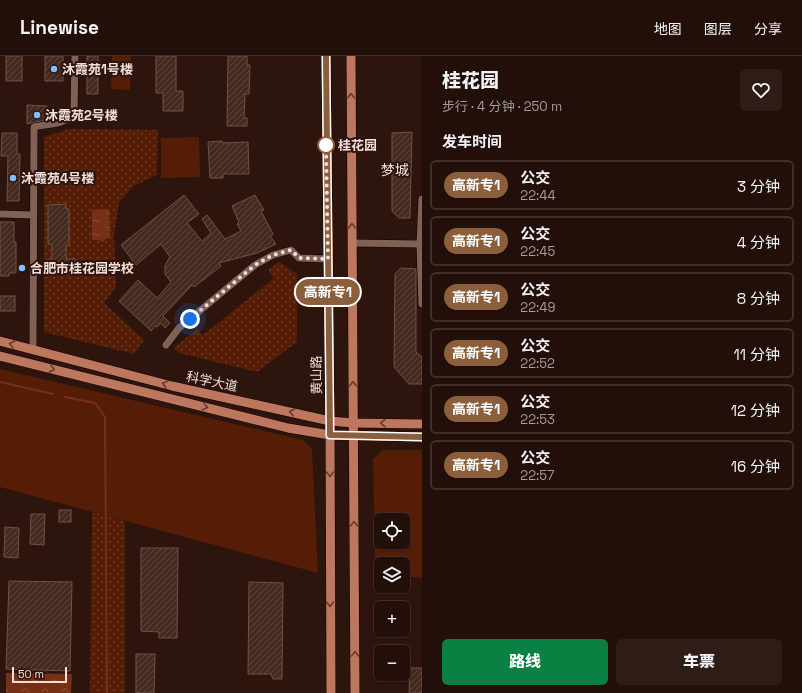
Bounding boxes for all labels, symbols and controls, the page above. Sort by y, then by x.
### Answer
text: Linewise [20,15,99,40]
text: 地图 [654,20,682,38]
text: 图层 [704,20,732,38]
text: 分享 [754,20,782,38]
place label: 沐霞苑1号楼 [62,61,133,78]
marker: 沐霞苑1号楼 [49,64,59,74]
text: 桂花园 [442,68,499,93]
button: heart [740,69,782,111]
one-way arrow [347,93,355,99]
text: 步行 · 4 分钟 · 250 m [442,98,562,115]
place label: 沐霞苑2号楼 [45,107,118,124]
marker: 沐霞苑2号楼 [32,110,42,120]
text: 发车时间 [442,132,502,151]
marker: 桂花园 [317,136,335,154]
place label: 桂花园 [338,137,377,154]
district label: 梦城 [381,161,409,179]
text: 公交 [520,168,550,187]
place label: 沐霞苑4号楼 [21,170,94,187]
marker: 沐霞苑4号楼 [8,173,18,183]
text: 高新专1 [452,176,500,194]
text: 3 分钟 [737,177,780,196]
text: 22:44 [520,187,556,204]
one-way arrow [348,223,356,229]
text: 公交 [520,224,550,243]
text: 高新专1 [452,232,500,250]
text: 4 分钟 [737,233,780,252]
text: 22:45 [520,243,555,260]
place label: 合肥市桂花园学校 [30,260,134,277]
marker: 合肥市桂花园学校 [17,263,27,273]
line badge: 高新专1 [300,279,356,305]
text: 公交 [520,280,550,299]
text: 高新专1 [304,283,352,301]
text: 高新专1 [452,288,500,306]
text: 8 分钟 [737,289,780,308]
text: 22:49 [520,299,555,316]
your location [180,309,200,329]
text: 公交 [520,336,550,355]
one-way arrow [9,340,15,348]
text: 高新专1 [452,344,500,362]
text: 11 分钟 [734,345,780,364]
street label: 黄山路 [308,355,325,395]
text: 22:52 [520,355,555,372]
one-way arrow [48,364,55,372]
street label: 科学大道 [185,368,239,395]
one-way arrow [162,380,169,389]
one-way arrow [349,381,357,387]
text: 公交 [520,392,550,411]
text: 高新专1 [452,400,500,418]
text: 12 分钟 [731,401,780,420]
one-way arrow [202,403,208,411]
one-way arrow [289,409,295,417]
text: 22:53 [520,411,555,428]
one-way arrow [380,419,386,427]
text: 公交 [520,448,550,467]
text: 高新专1 [452,456,500,474]
text: 16 分钟 [731,457,780,476]
text: 22:57 [520,467,554,484]
one-way arrow [326,471,334,477]
map controls [374,513,410,681]
button: locate [374,513,410,549]
one-way arrow [350,521,358,527]
button: layers [374,557,410,593]
one-way arrow [326,601,334,607]
button: + [374,601,410,637]
button: 路线 [442,639,608,685]
button: 车票 [616,639,782,685]
button: − [374,645,410,681]
one-way arrow [351,651,359,657]
scale bar [12,665,67,684]
text: 50 m [18,667,44,681]

